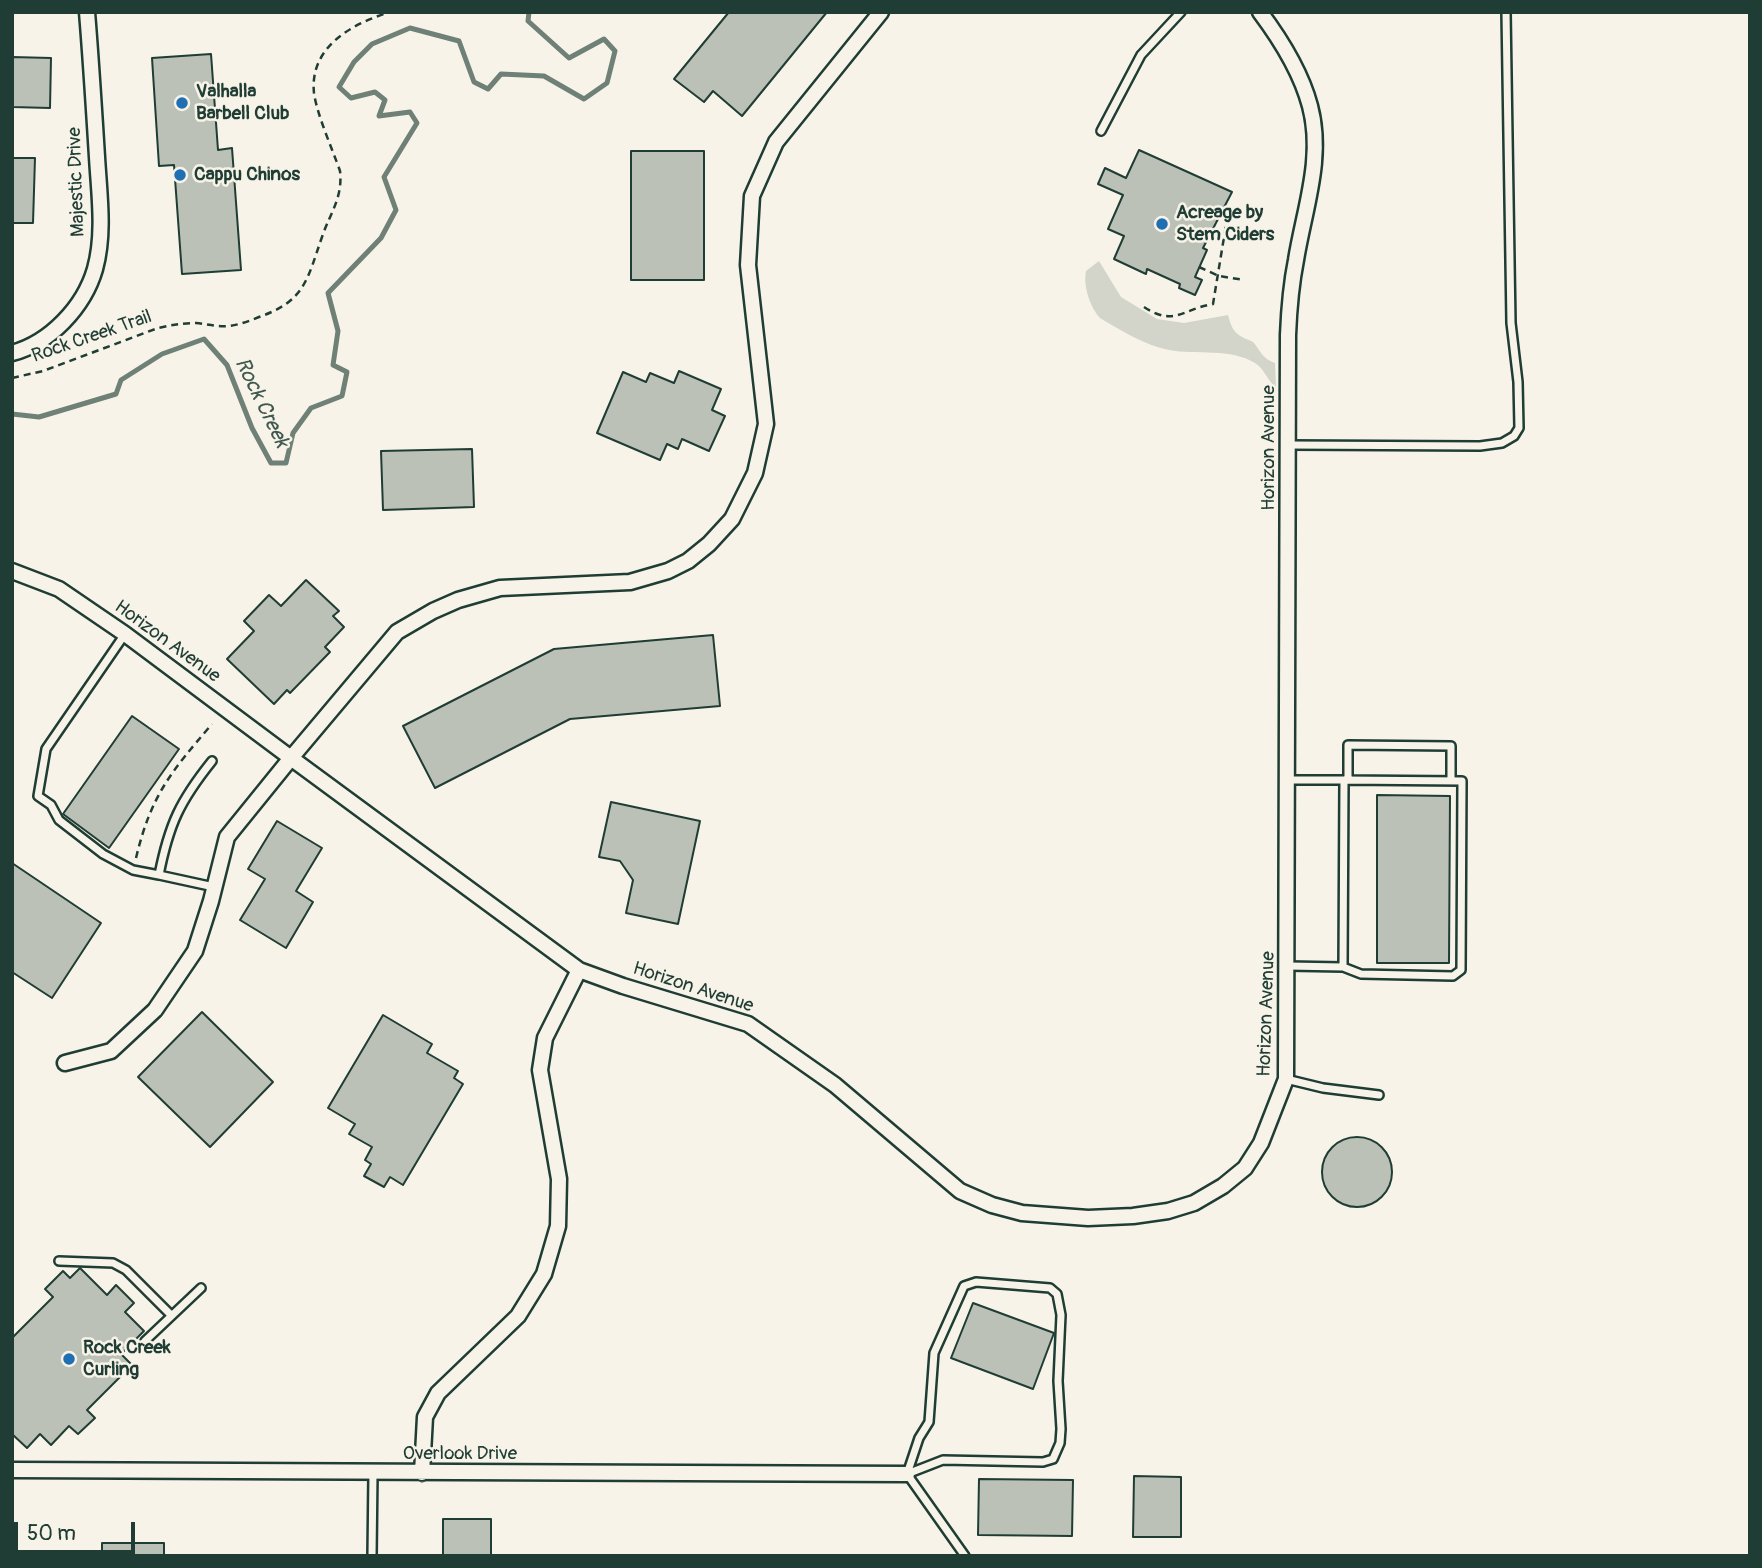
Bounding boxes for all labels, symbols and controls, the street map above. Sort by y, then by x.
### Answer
place label: Valhalla Barbell Club [196,81,289,125]
marker: Valhalla Barbell Club [174,95,190,111]
street label: Majestic Drive [64,127,90,237]
place label: Cappu Chinos [194,164,300,186]
marker: Cappu Chinos [172,167,188,183]
place label: Acreage by Stem Ciders [1176,202,1274,246]
marker: Acreage by Stem Ciders [1154,216,1170,232]
street label: Rock Creek Trail [29,306,155,368]
water label: Rock Creek [228,354,294,452]
street label: Horizon Avenue [1258,385,1280,511]
street label: Horizon Avenue [109,596,225,688]
street label: Horizon Avenue [1253,951,1281,1077]
street label: Horizon Avenue [630,958,756,1018]
place label: Rock Creek Curling [83,1337,171,1381]
marker: Rock Creek Curling [61,1351,77,1367]
street label: Overlook Drive [403,1443,517,1465]
scale bar [18,1508,138,1552]
text: 50 m [27,1520,76,1547]

